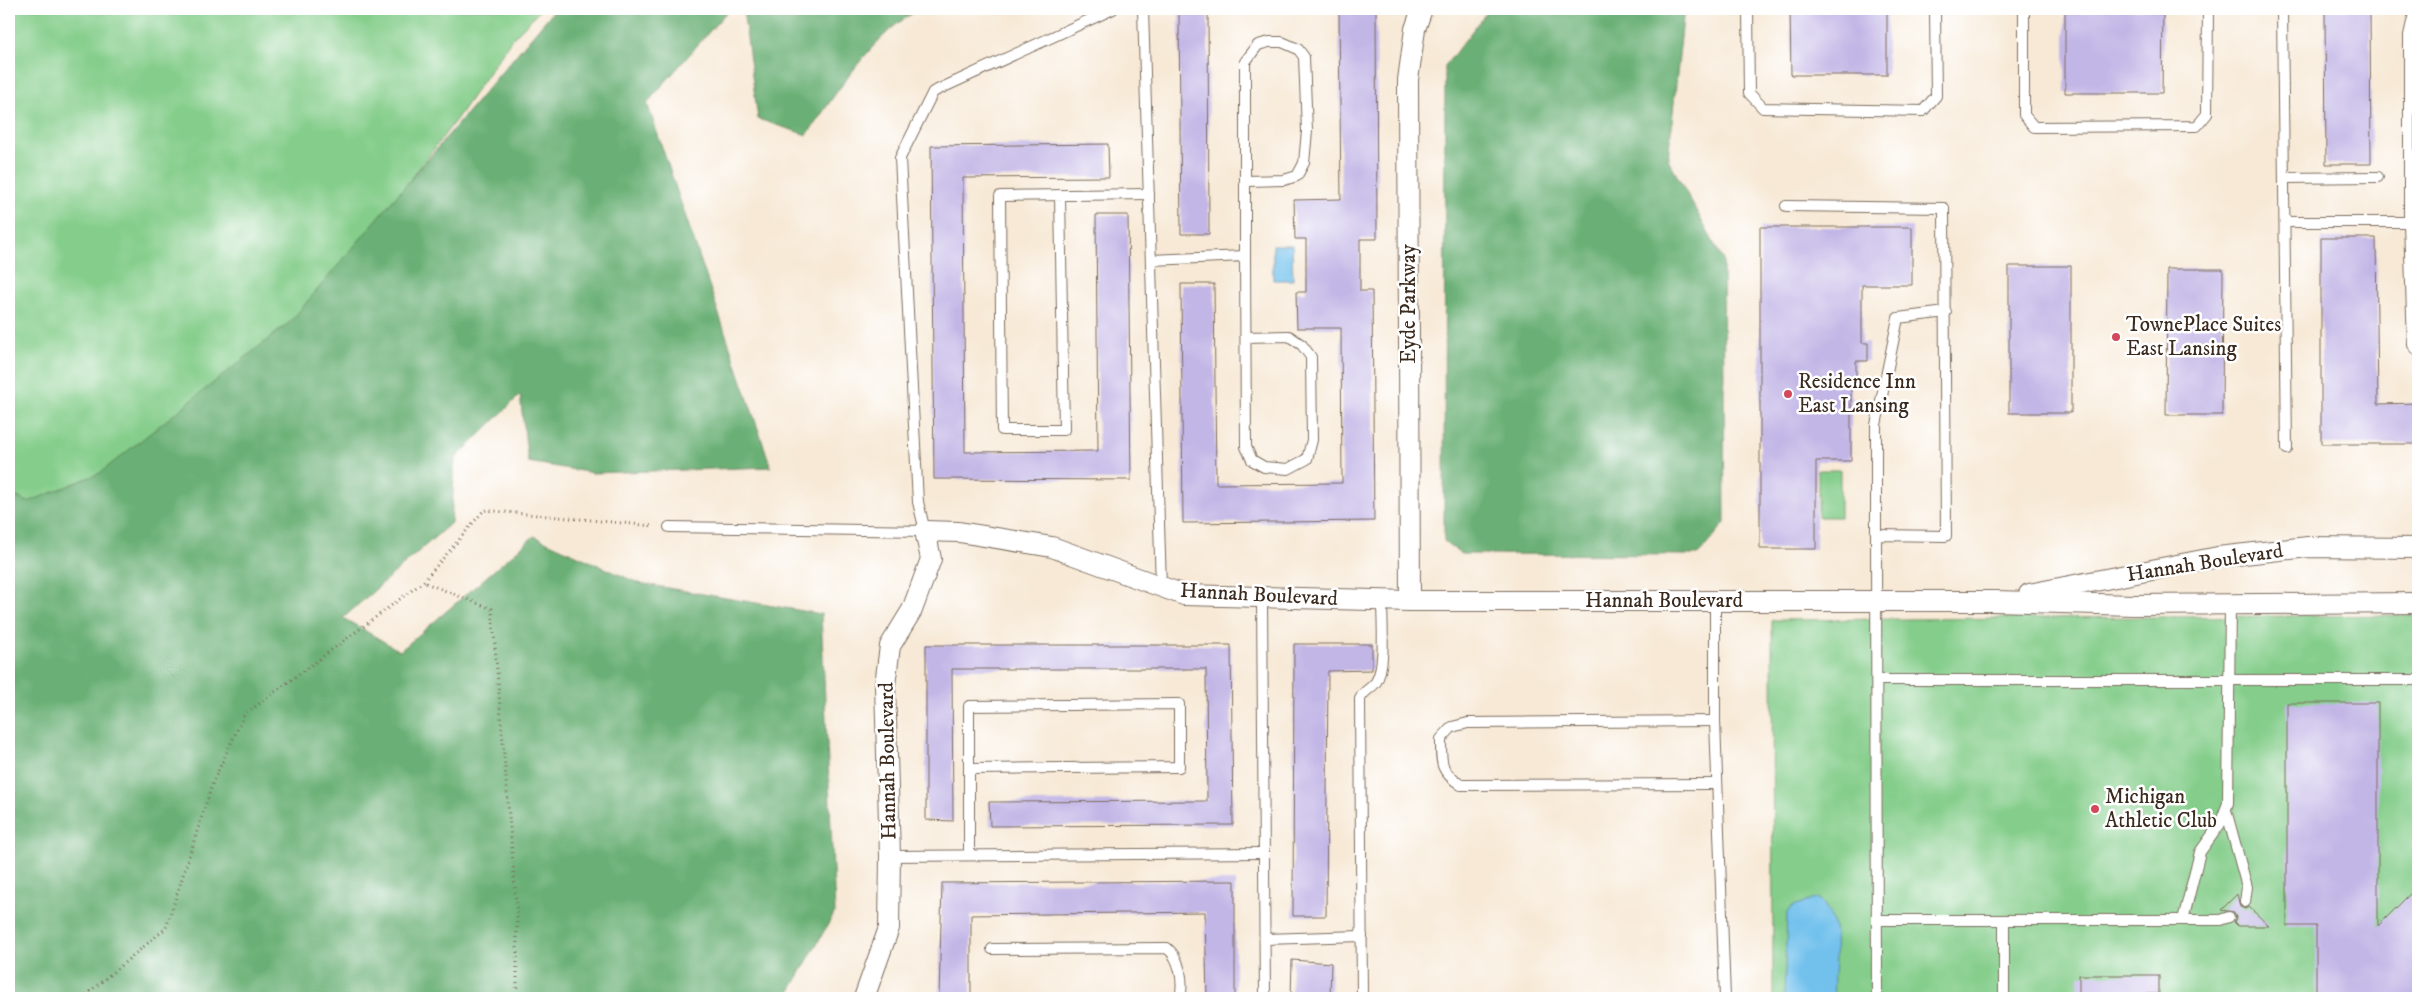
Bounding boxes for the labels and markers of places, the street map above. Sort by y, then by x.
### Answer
place label: TownePlace Suites East Lansing [2126,312,2281,362]
marker: TownePlace Suites East Lansing [2110,331,2122,343]
place label: Residence Inn East Lansing [1798,369,1916,419]
marker: Residence Inn East Lansing [1782,388,1794,400]
place label: Michigan Athletic Club [2105,784,2217,834]
marker: Michigan Athletic Club [2089,803,2101,815]

